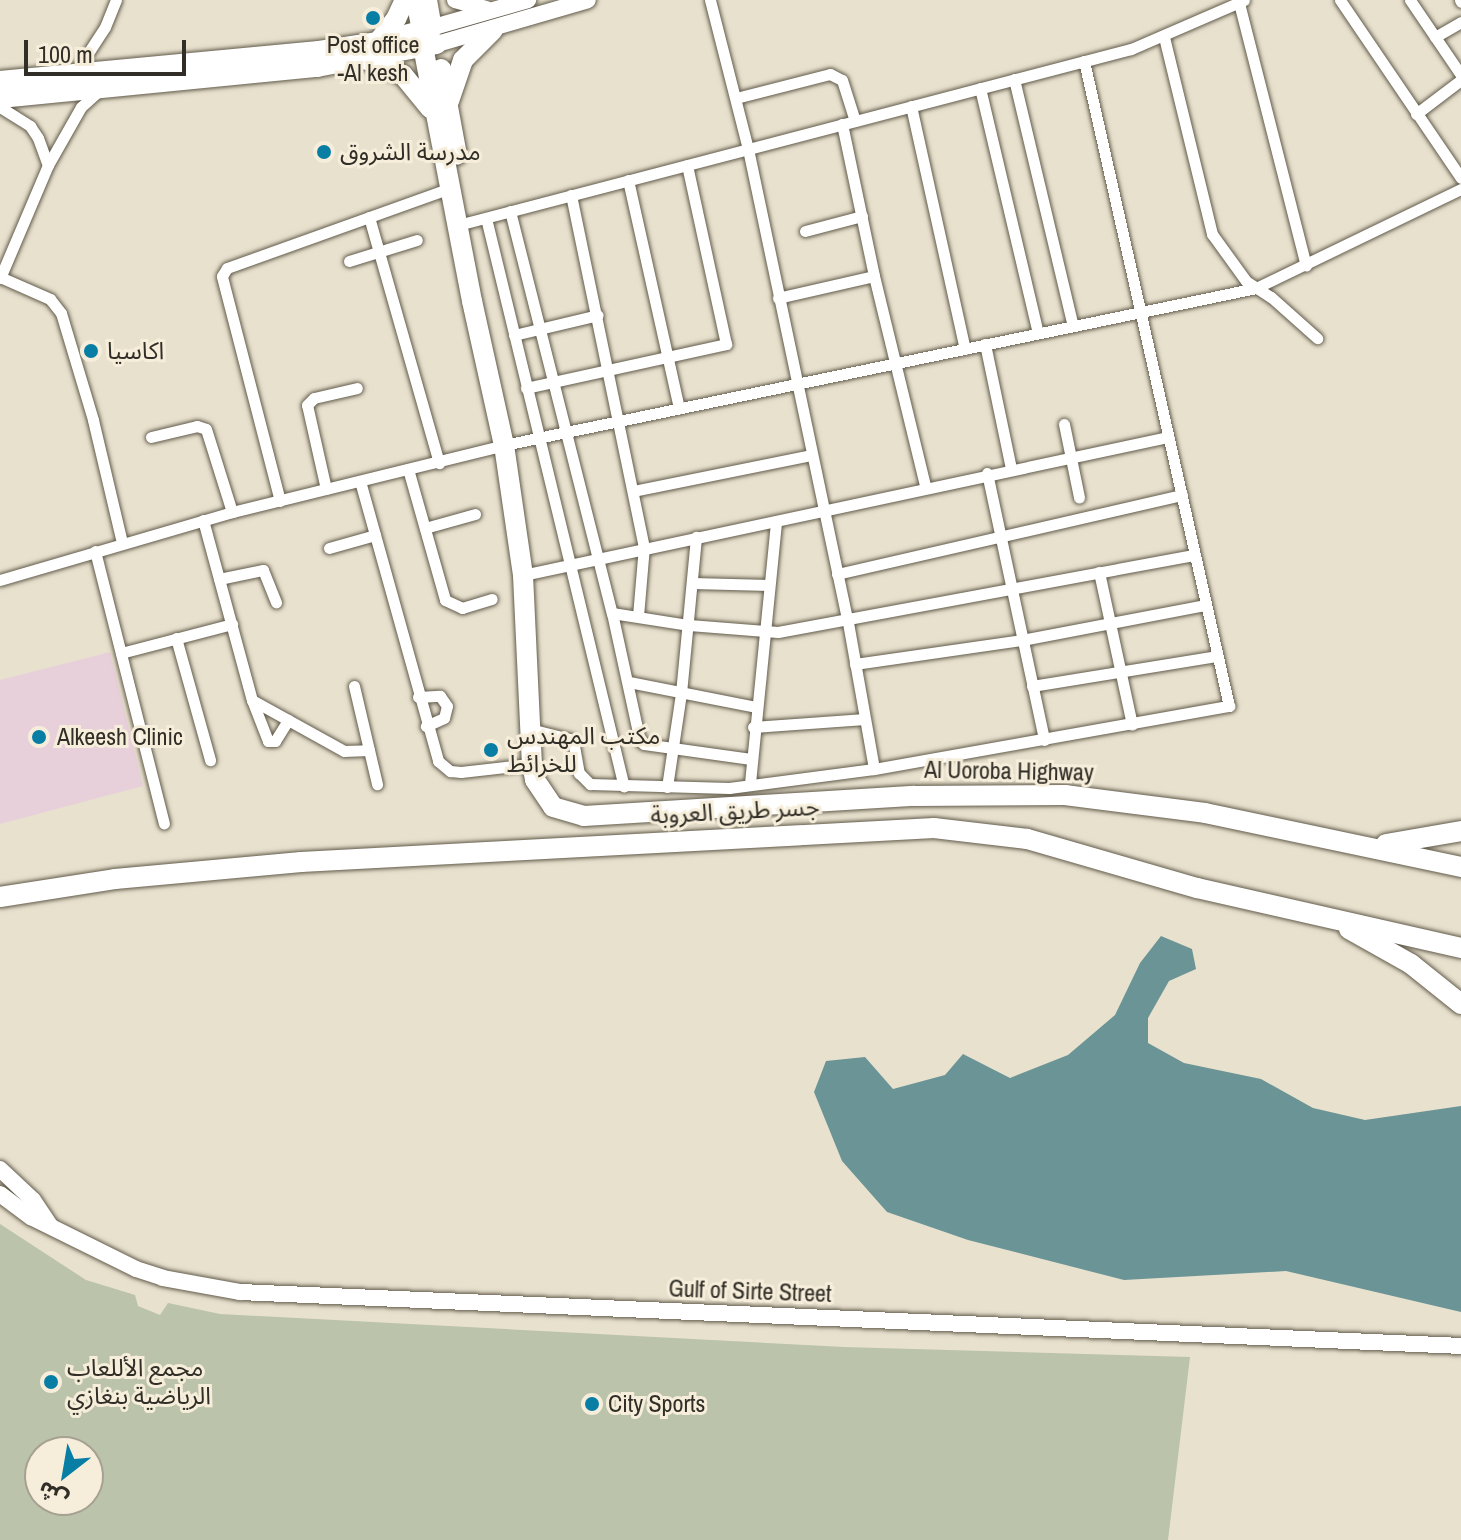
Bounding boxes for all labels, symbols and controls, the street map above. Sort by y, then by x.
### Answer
marker: Post office -Al kesh [364,9,382,27]
scale bar [28,24,190,74]
place label: Post office -Al kesh [327,31,419,87]
text: 100 m [38,38,93,70]
place label: مدرسة الشروق [340,138,481,166]
marker: مدرسة الشروق [315,143,333,161]
place label: اكاسيا [107,337,164,365]
marker: اكاسيا [82,342,100,360]
place label: مكتب المهندس للخرائط [507,722,660,778]
place label: Alkeesh Clinic [57,723,183,751]
marker: Alkeesh Clinic [28,726,50,748]
marker: مكتب المهندس للخرائط [482,741,500,759]
street label: Al Uoroba Highway [924,755,1094,787]
street label: جسر طريق العروبة [650,792,820,830]
street label: Gulf of Sirte Street [668,1274,832,1308]
place label: مجمع الأللعاب الرياضية بنغازي [67,1354,211,1410]
marker: مجمع الأللعاب الرياضية بنغازي [42,1373,60,1391]
place label: City Sports [608,1390,705,1418]
marker: City Sports [583,1395,601,1413]
north arrow [24,1436,104,1516]
text: ش [32,1474,73,1515]

